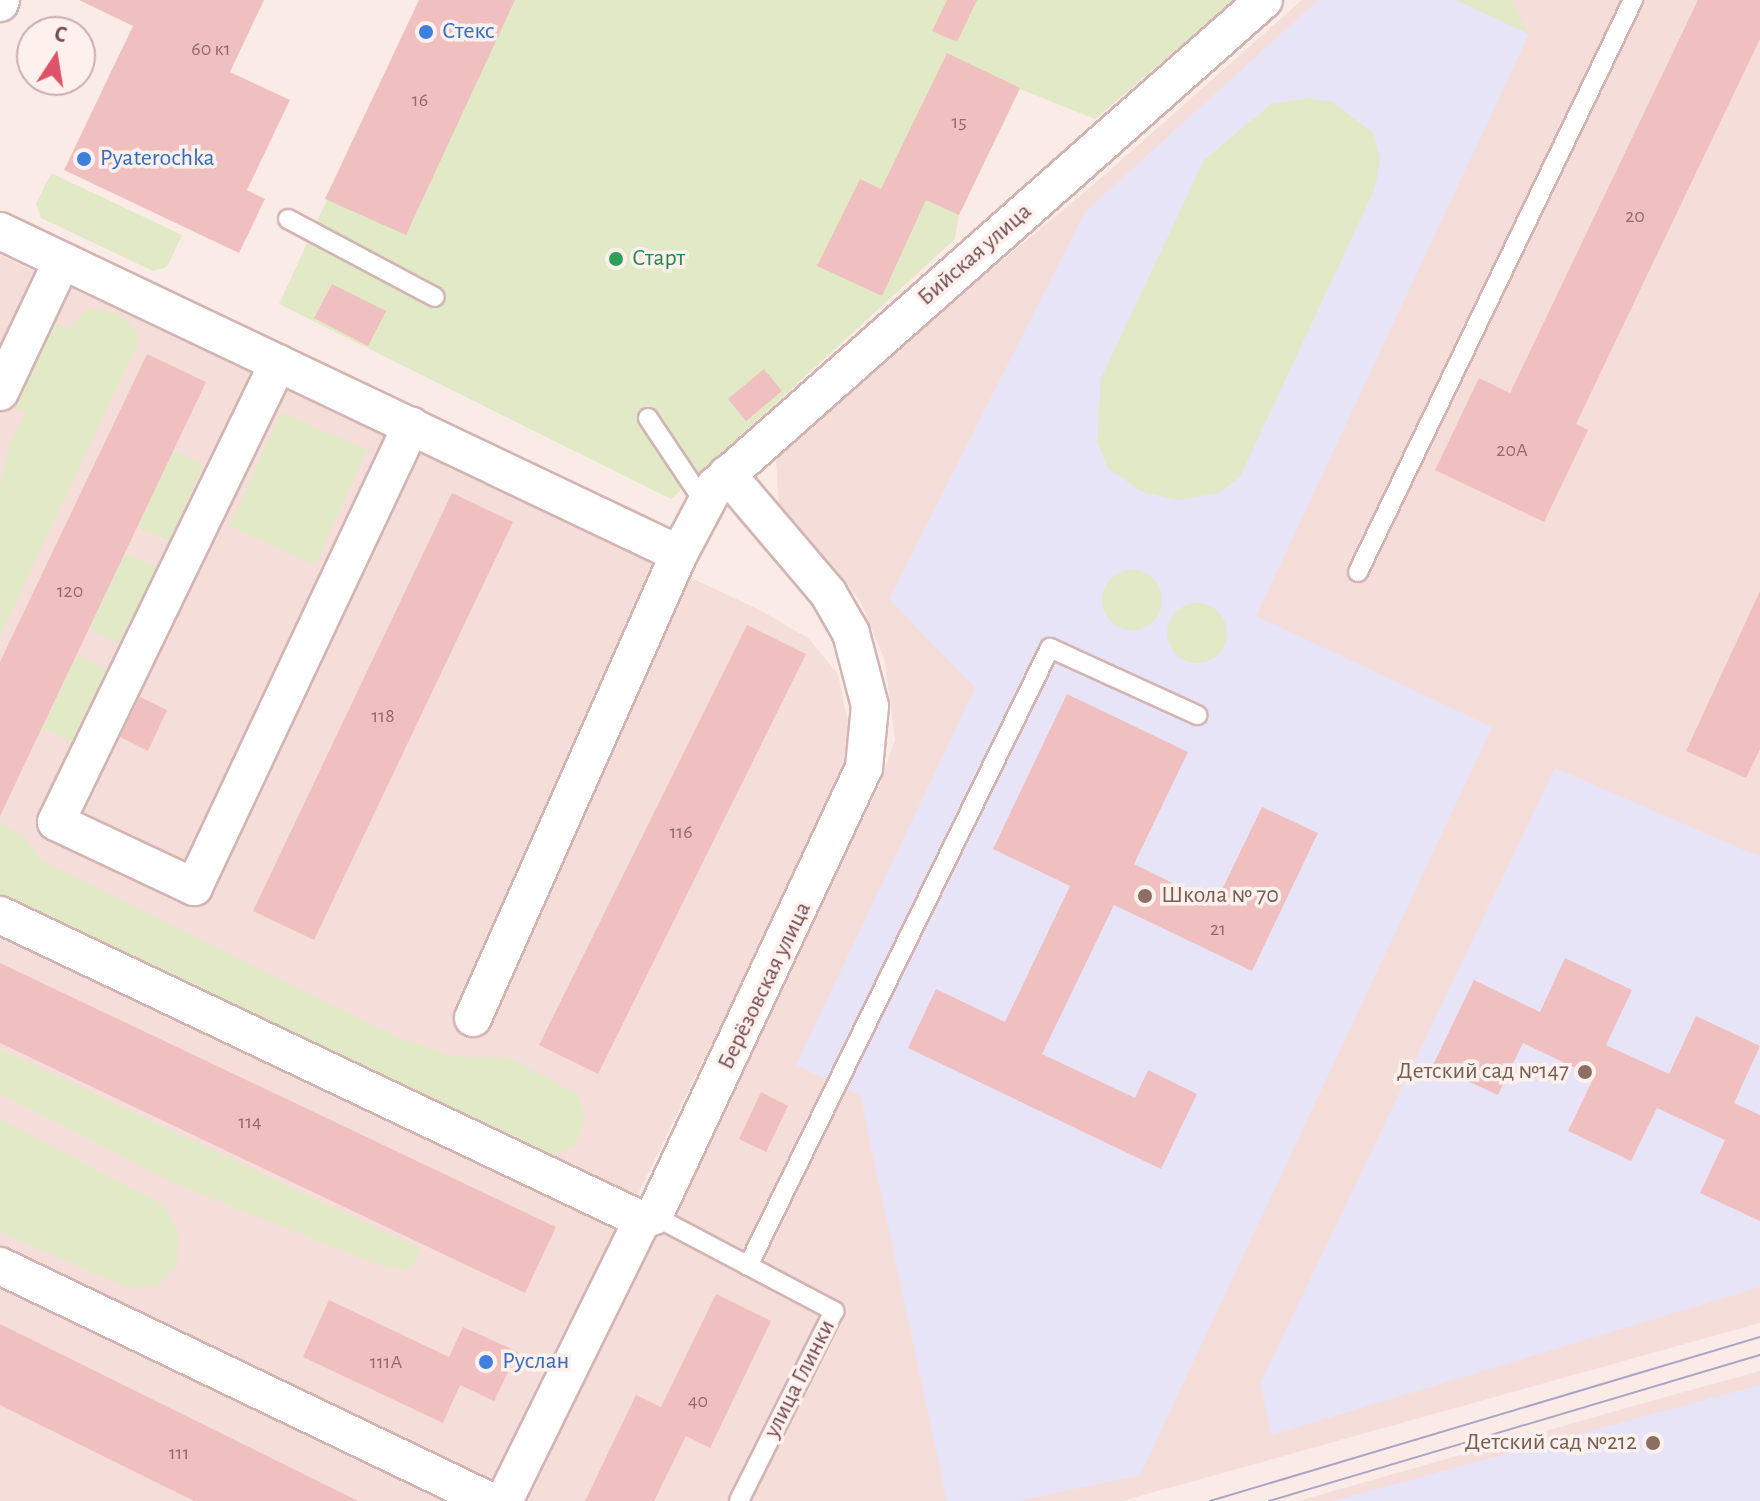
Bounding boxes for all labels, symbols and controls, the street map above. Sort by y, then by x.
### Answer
north arrow [16,16,96,96]
place label: Стекс [442,18,495,46]
text: С [52,22,69,47]
marker: Стекс [417,23,435,41]
house number: 60 к1 [191,37,231,61]
house number: 16 [412,88,428,112]
house number: 15 [951,110,967,134]
place label: Pyaterochka [100,145,215,173]
marker: Pyaterochka [75,150,93,168]
street label: Бийская улица [912,198,1038,312]
house number: 20 [1625,204,1645,228]
place label: Старт [632,245,685,273]
marker: Старт [607,250,625,268]
house number: 20А [1496,438,1528,462]
house number: 120 [57,579,83,603]
house number: 118 [371,704,395,728]
house number: 116 [669,820,693,844]
place label: Школа № 70 [1161,882,1279,910]
marker: Школа № 70 [1136,887,1154,905]
street label: Берёзовская улица [712,897,818,1075]
house number: 21 [1210,917,1226,941]
place label: Детский сад №147 [1397,1058,1569,1086]
marker: Детский сад №147 [1576,1063,1594,1081]
house number: 114 [238,1110,262,1134]
street label: улица Глинки [758,1315,842,1443]
place label: Руслан [502,1348,569,1376]
house number: 111А [370,1350,402,1374]
marker: Руслан [477,1353,495,1371]
house number: 40 [688,1389,708,1413]
place label: Детский сад №212 [1465,1429,1637,1457]
marker: Детский сад №212 [1644,1434,1662,1452]
house number: 111 [169,1441,189,1465]

